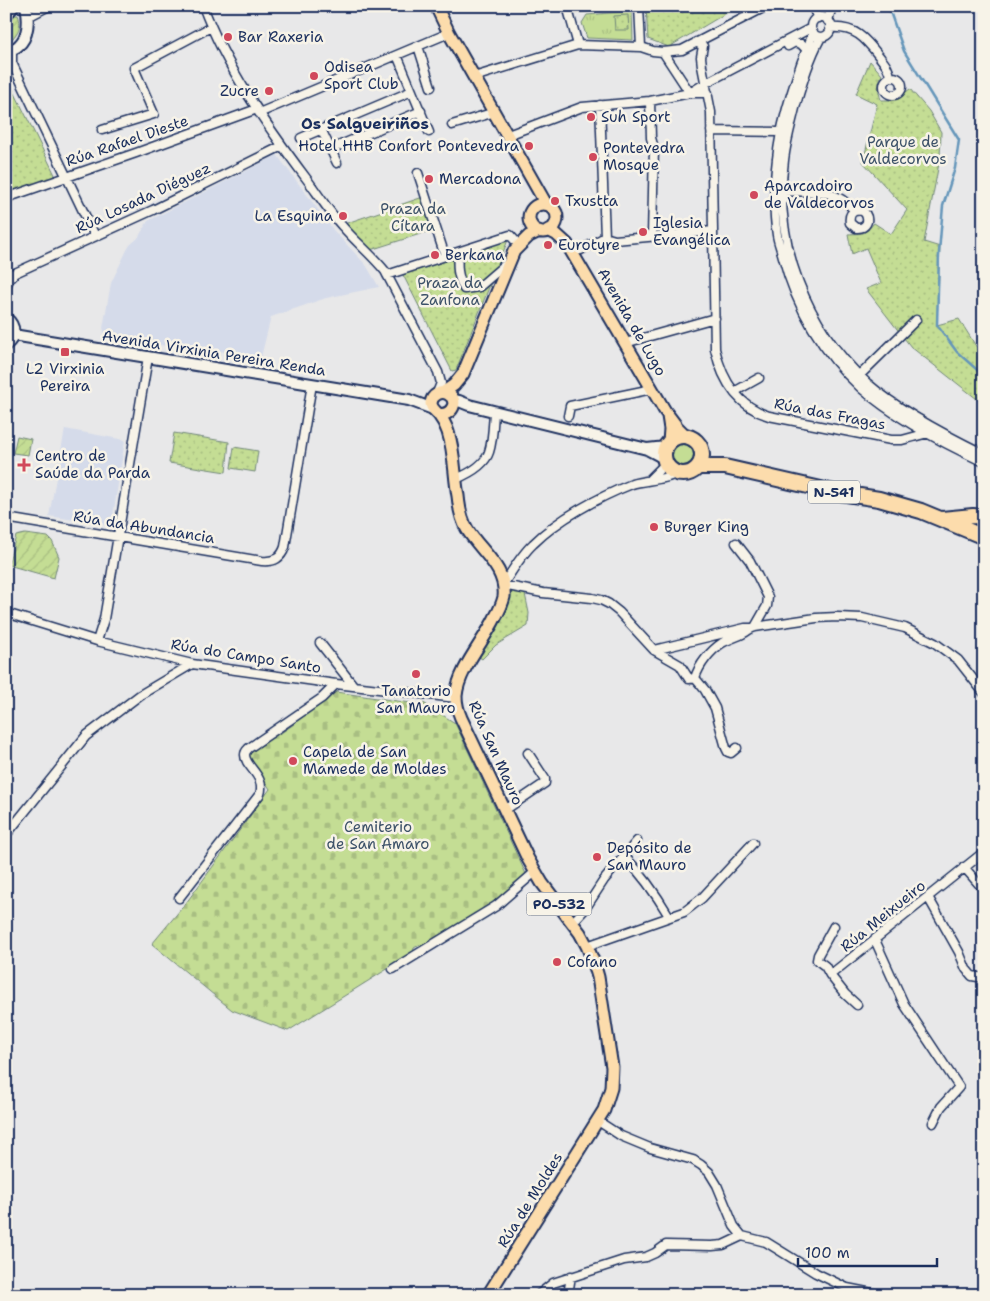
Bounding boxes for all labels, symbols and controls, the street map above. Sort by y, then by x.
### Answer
place label: Bar Raxeria [238,27,324,47]
marker: Bar Raxeria [222,31,234,43]
place label: Odisea Sport Club [324,57,399,94]
marker: Odisea Sport Club [308,70,320,82]
place label: Zucre [220,81,259,101]
marker: Zucre [263,85,275,97]
place label: Suh Sport [601,107,671,127]
street label: Rúa Rafael Dieste [63,111,191,171]
marker: Suh Sport [585,111,597,123]
district label: Os Salgueiriños [301,113,429,134]
park label: Parque de Valdecorvos [859,132,947,169]
place label: Hotel HHB Confort Pontevedra [298,136,520,156]
place label: Pontevedra Mosque [603,138,685,175]
marker: Hotel HHB Confort Pontevedra [523,140,535,152]
marker: Pontevedra Mosque [587,151,599,163]
street label: Rúa Losada Diéguez [72,158,214,238]
place label: Mercadona [439,169,522,189]
marker: Mercadona [423,173,435,185]
place label: Aparcadoiro de Valdecorvos [764,176,875,213]
marker: Aparcadoiro de Valdecorvos [748,189,760,201]
place label: Txustta [565,191,619,211]
marker: Txustta [549,195,561,207]
park label: Praza da Cítara [380,199,447,236]
place label: La Esquina [254,206,334,226]
marker: La Esquina [337,210,349,222]
place label: Iglesia Evangélica [653,213,731,250]
marker: Iglesia Evangélica [637,226,649,238]
place label: Eurotyre [558,235,620,255]
marker: Eurotyre [542,239,554,251]
place label: Berkana [445,245,505,265]
marker: Berkana [429,249,441,261]
street label: Avenida de Lugo [593,264,671,380]
park label: Praza da Zanfona [417,273,484,310]
street label: Avenida Virxinia Pereira Renda [101,325,328,381]
marker: L2 Virxinia Pereira [59,346,71,358]
place label: L2 Virxinia Pereira [26,359,105,396]
street label: Rúa das Fragas [773,393,887,435]
place label: Centro de Saúde da Parda [35,446,151,483]
marker: Centro de Saúde da Parda [17,458,31,472]
road number: N-541 [808,481,860,504]
street label: Rúa da Abundancia [72,506,217,548]
place label: Burger King [664,517,749,537]
marker: Burger King [648,521,660,533]
street label: Rúa do Campo Santo [169,634,323,678]
marker: Tanatorio San Mauro [410,668,422,680]
place label: Tanatorio San Mauro [376,681,456,718]
street label: Rúa San Mauro [464,698,528,808]
place label: Capela de San Mamede de Moldes [303,742,447,779]
marker: Capela de San Mamede de Moldes [287,755,299,767]
park label: Cemiterio de San Amaro [327,817,429,854]
place label: Depósito de San Mauro [607,838,692,875]
marker: Depósito de San Mauro [591,851,603,863]
street label: Rúa Meixueiro [836,876,930,956]
road number: PO-532 [526,892,592,916]
place label: Cofano [567,952,617,972]
marker: Cofano [551,956,563,968]
street label: Rúa de Moldes [493,1149,567,1251]
scale bar [798,1236,936,1268]
text: 100 m [805,1243,850,1263]

